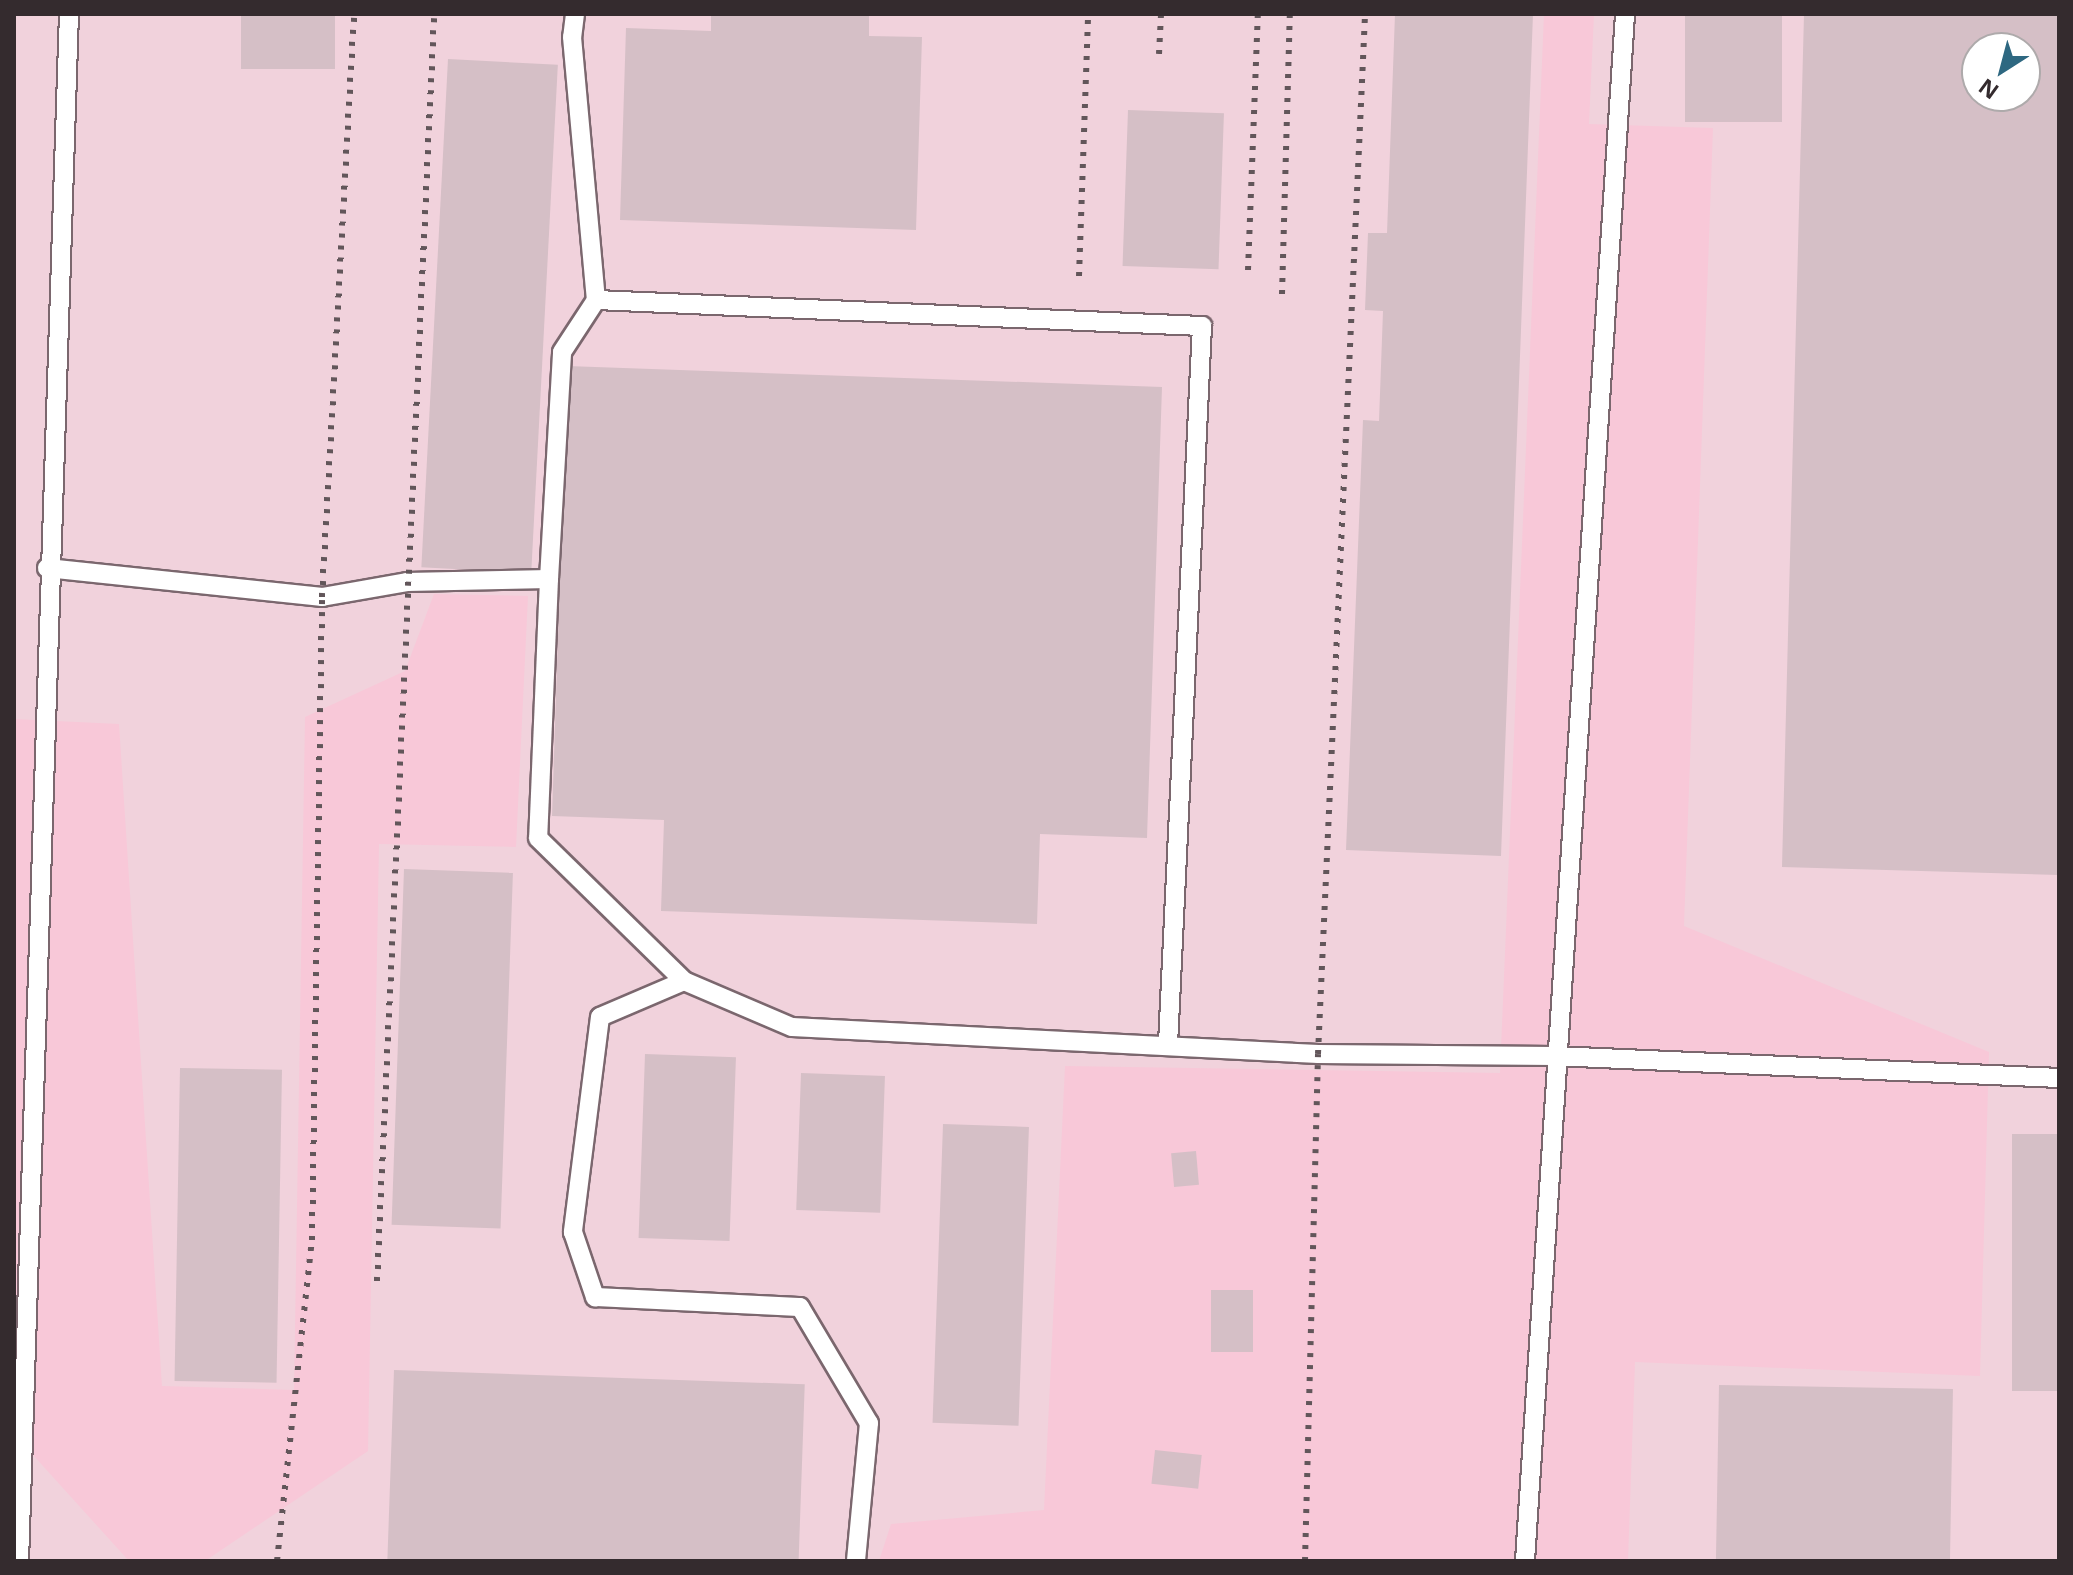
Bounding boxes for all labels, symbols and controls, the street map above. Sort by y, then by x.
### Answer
north arrow [1961,32,2041,112]
text: N [1972,72,2004,107]

